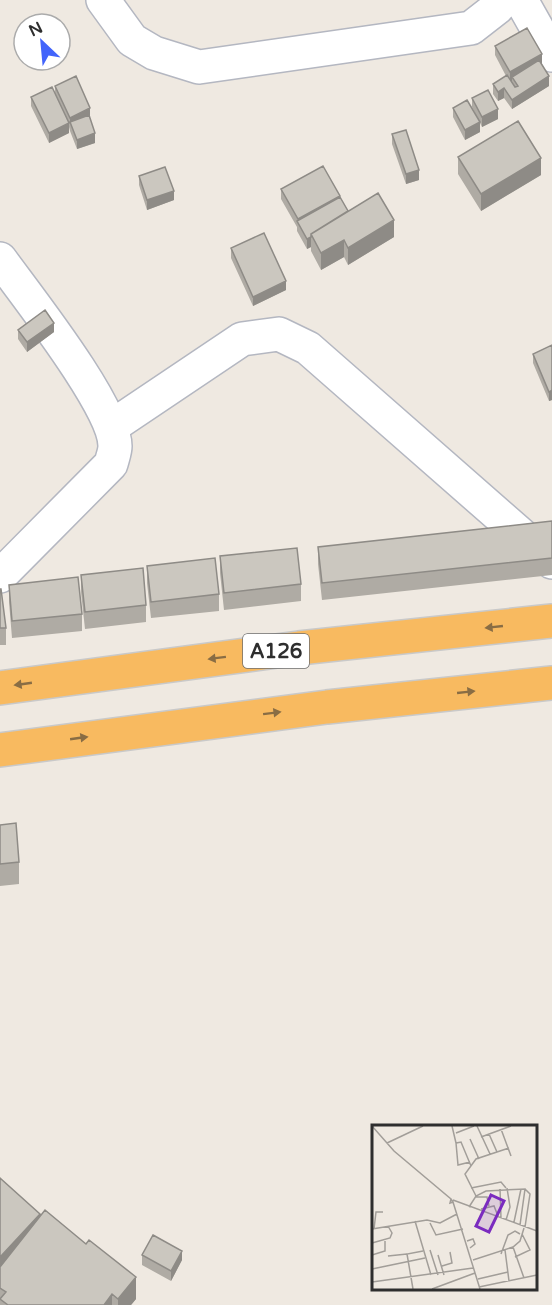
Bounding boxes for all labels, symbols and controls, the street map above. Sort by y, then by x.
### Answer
north arrow [12,12,72,72]
text: N [26,18,46,41]
one-way arrow [484,622,503,631]
road number: A126 [243,634,309,668]
one-way arrow [207,654,226,663]
one-way arrow [14,680,33,689]
one-way arrow [456,687,475,697]
one-way arrow [263,709,282,718]
one-way arrow [69,734,88,743]
inset map [372,1125,537,1290]

